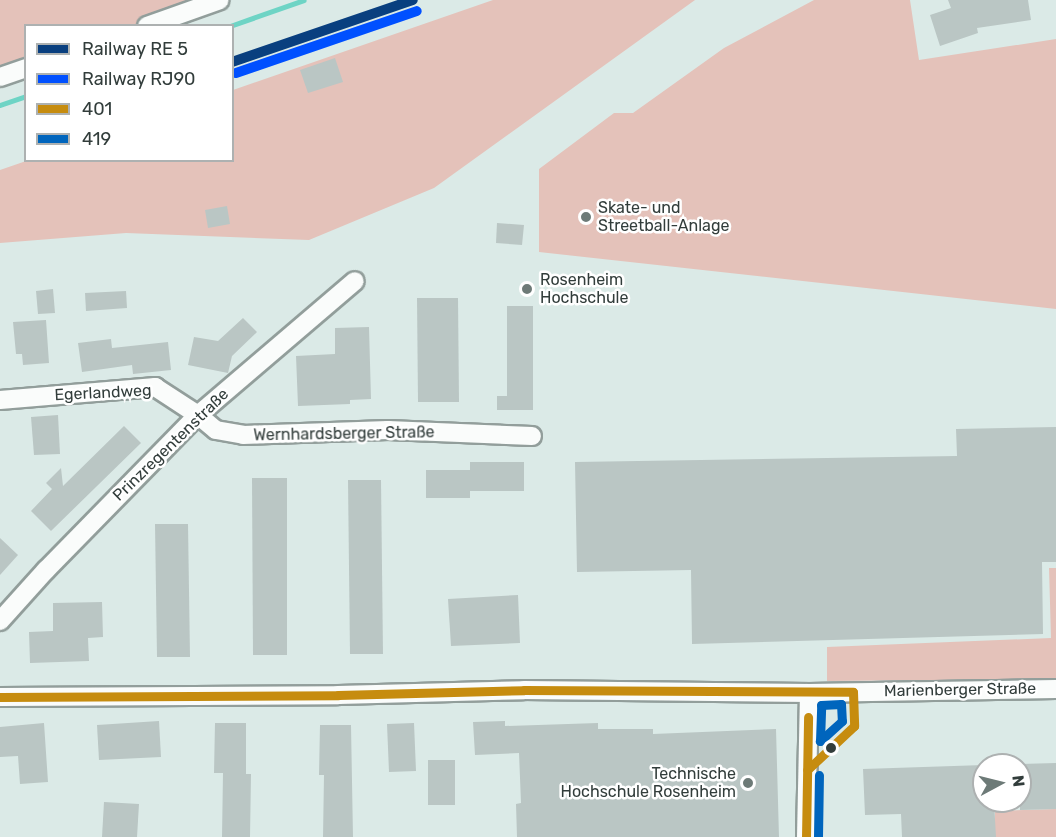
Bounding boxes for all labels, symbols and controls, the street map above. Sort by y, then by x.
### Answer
legend [24,24,234,162]
text: Railway RE 5 [82,38,188,60]
text: Railway RJ90 [82,68,196,90]
text: 401 [82,98,112,120]
text: 419 [82,128,111,150]
place label: Skate- und Streetball-Anlage [598,198,729,236]
marker: Skate- und Streetball-Anlage [579,210,593,224]
place label: Rosenheim Hochschule [540,270,628,308]
marker: Rosenheim Hochschule [518,280,536,298]
street label: Egerlandweg [54,381,152,405]
street label: Prinzregentenstraße [109,385,233,505]
street label: Wernhardsberger Straße [253,423,435,445]
street label: Marienberger Straße [884,679,1036,701]
unlabelled marker [825,742,837,754]
north arrow [972,753,1032,813]
place label: Technische Hochschule Rosenheim [560,764,736,802]
text: N [1008,774,1029,788]
marker: Technische Hochschule Rosenheim [741,776,755,790]

